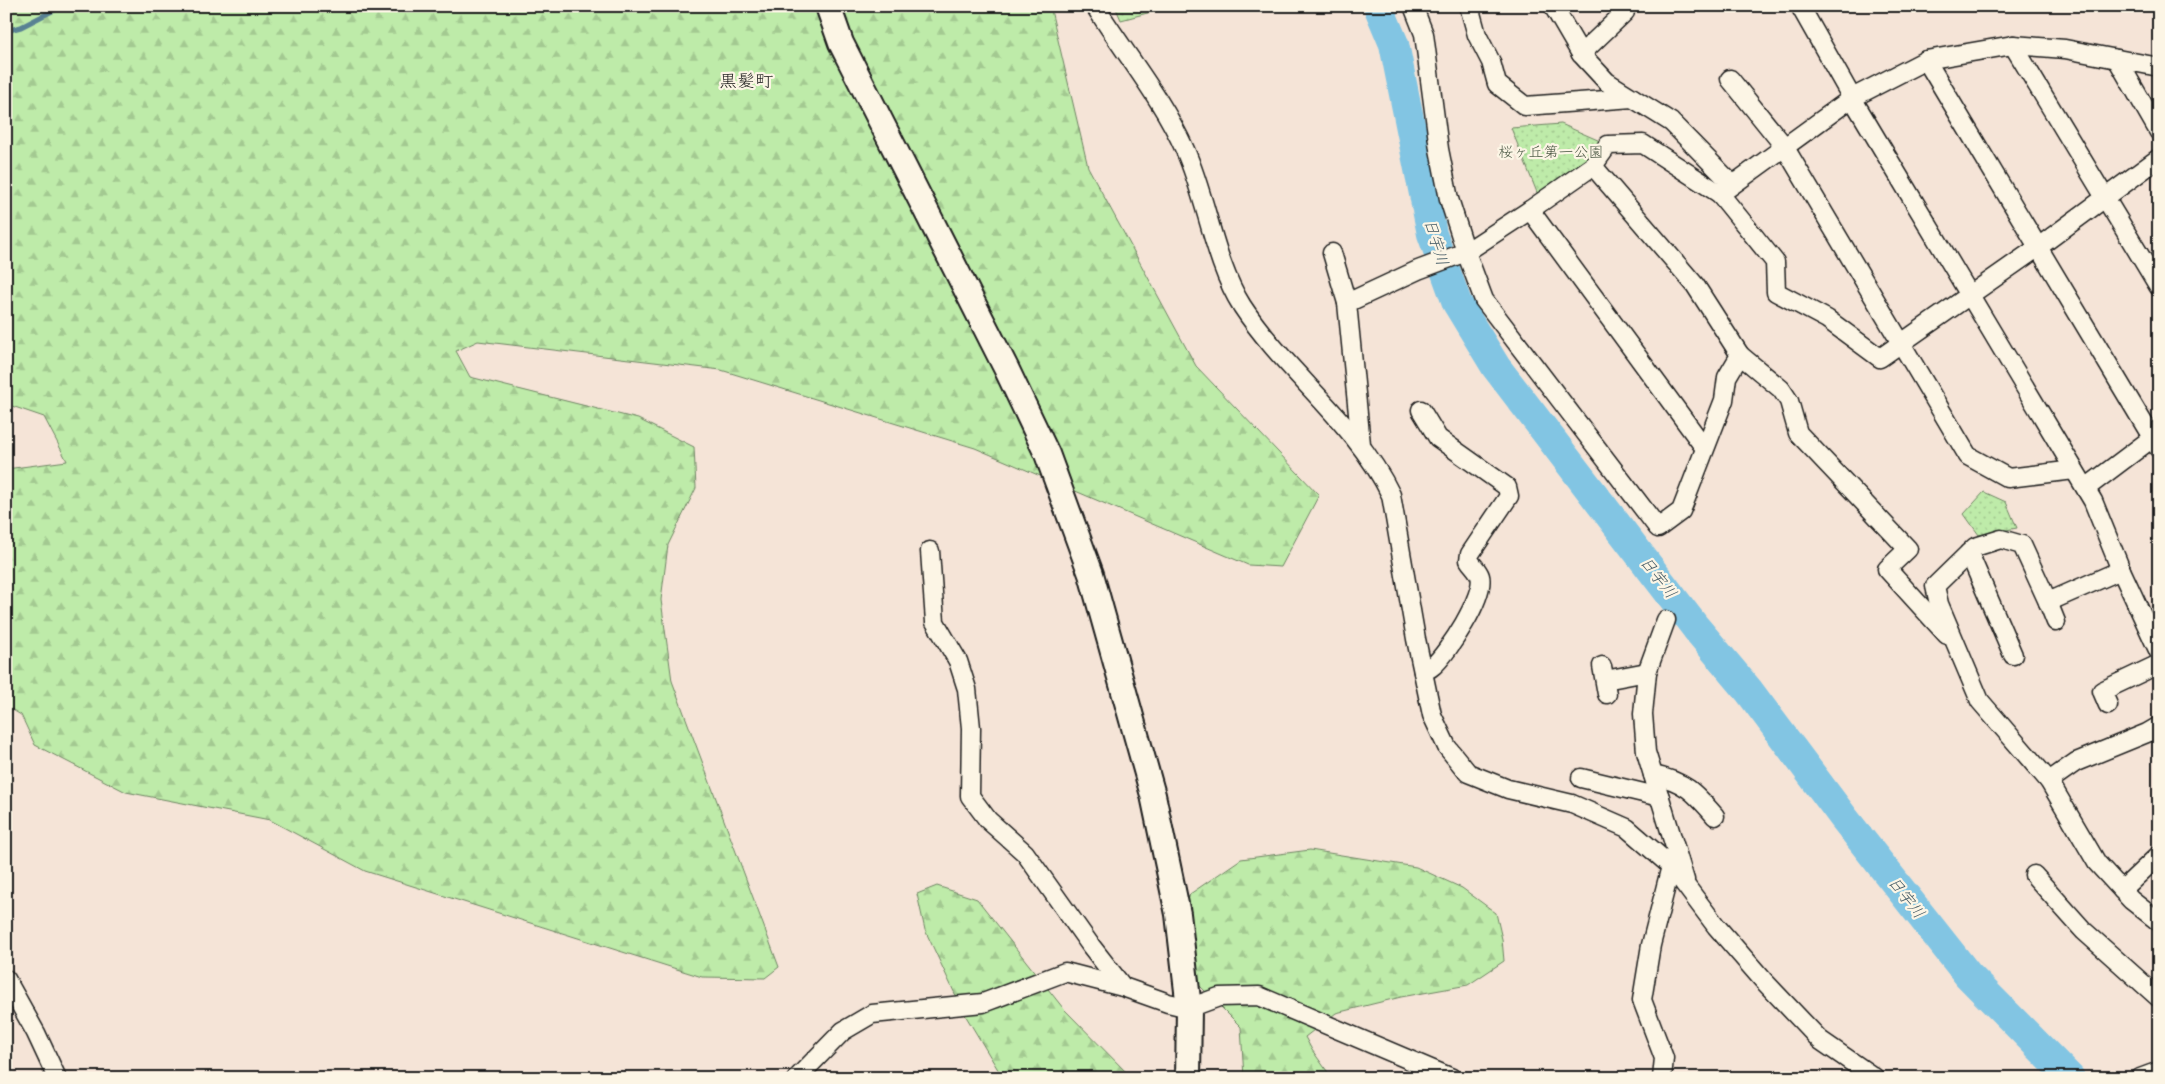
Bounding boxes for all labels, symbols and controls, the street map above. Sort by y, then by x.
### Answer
district label: 黒髪町 [719,68,773,92]
park label: 桜ヶ丘第一公園 [1498,141,1604,161]
water label: 日宇川 [1420,216,1455,268]
water label: 日宇川 [1636,551,1682,602]
water label: 日宇川 [1884,871,1930,922]

